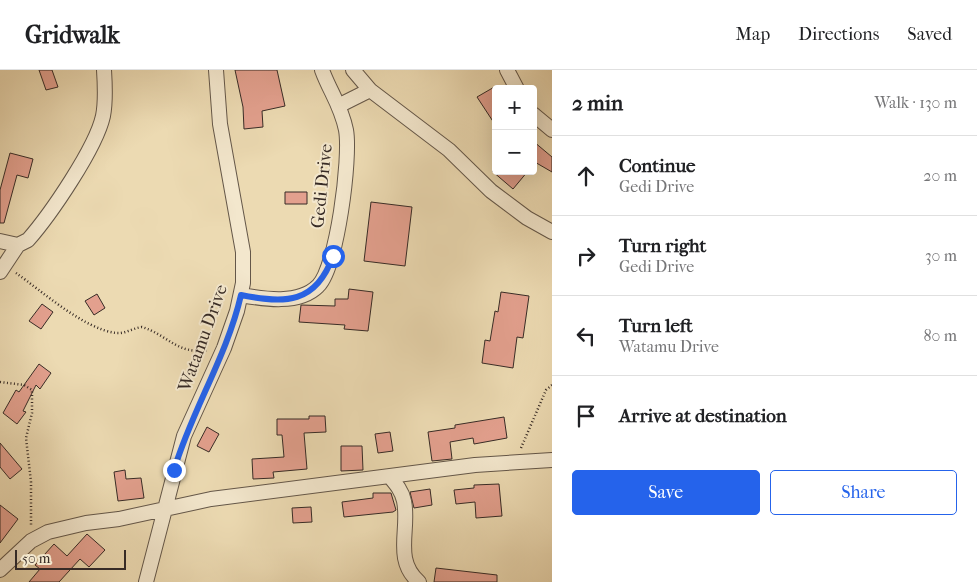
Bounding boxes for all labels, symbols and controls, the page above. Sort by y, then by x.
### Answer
text: Gridwalk [25,21,120,49]
text: Map [736,24,770,45]
text: Directions [798,24,879,45]
text: Saved [907,24,952,45]
map controls [492,85,537,175]
button: + [492,85,537,130]
text: 2 min [572,91,623,115]
text: Walk · 130 m [874,93,957,112]
button: − [492,130,537,175]
street label: Gedi Drive [307,143,337,229]
text: Continue [619,155,695,177]
icon: ahead [572,162,600,190]
text: 20 m [923,166,957,185]
text: Gedi Drive [619,177,694,196]
text: Turn right [619,235,706,257]
icon: right [572,242,600,270]
route start [322,245,345,268]
text: 30 m [925,246,957,265]
text: Gedi Drive [619,257,694,276]
street label: Watamu Drive [174,282,232,395]
text: Turn left [619,315,693,337]
icon: left [572,322,600,350]
text: 80 m [923,326,957,345]
text: Watamu Drive [619,337,719,356]
icon: arrive [572,402,600,430]
text: Arrive at destination [619,405,787,427]
route end [163,459,186,482]
button: Save [572,470,760,515]
button: Share [770,470,957,515]
scale bar [15,547,126,570]
text: 50 m [22,550,50,567]

